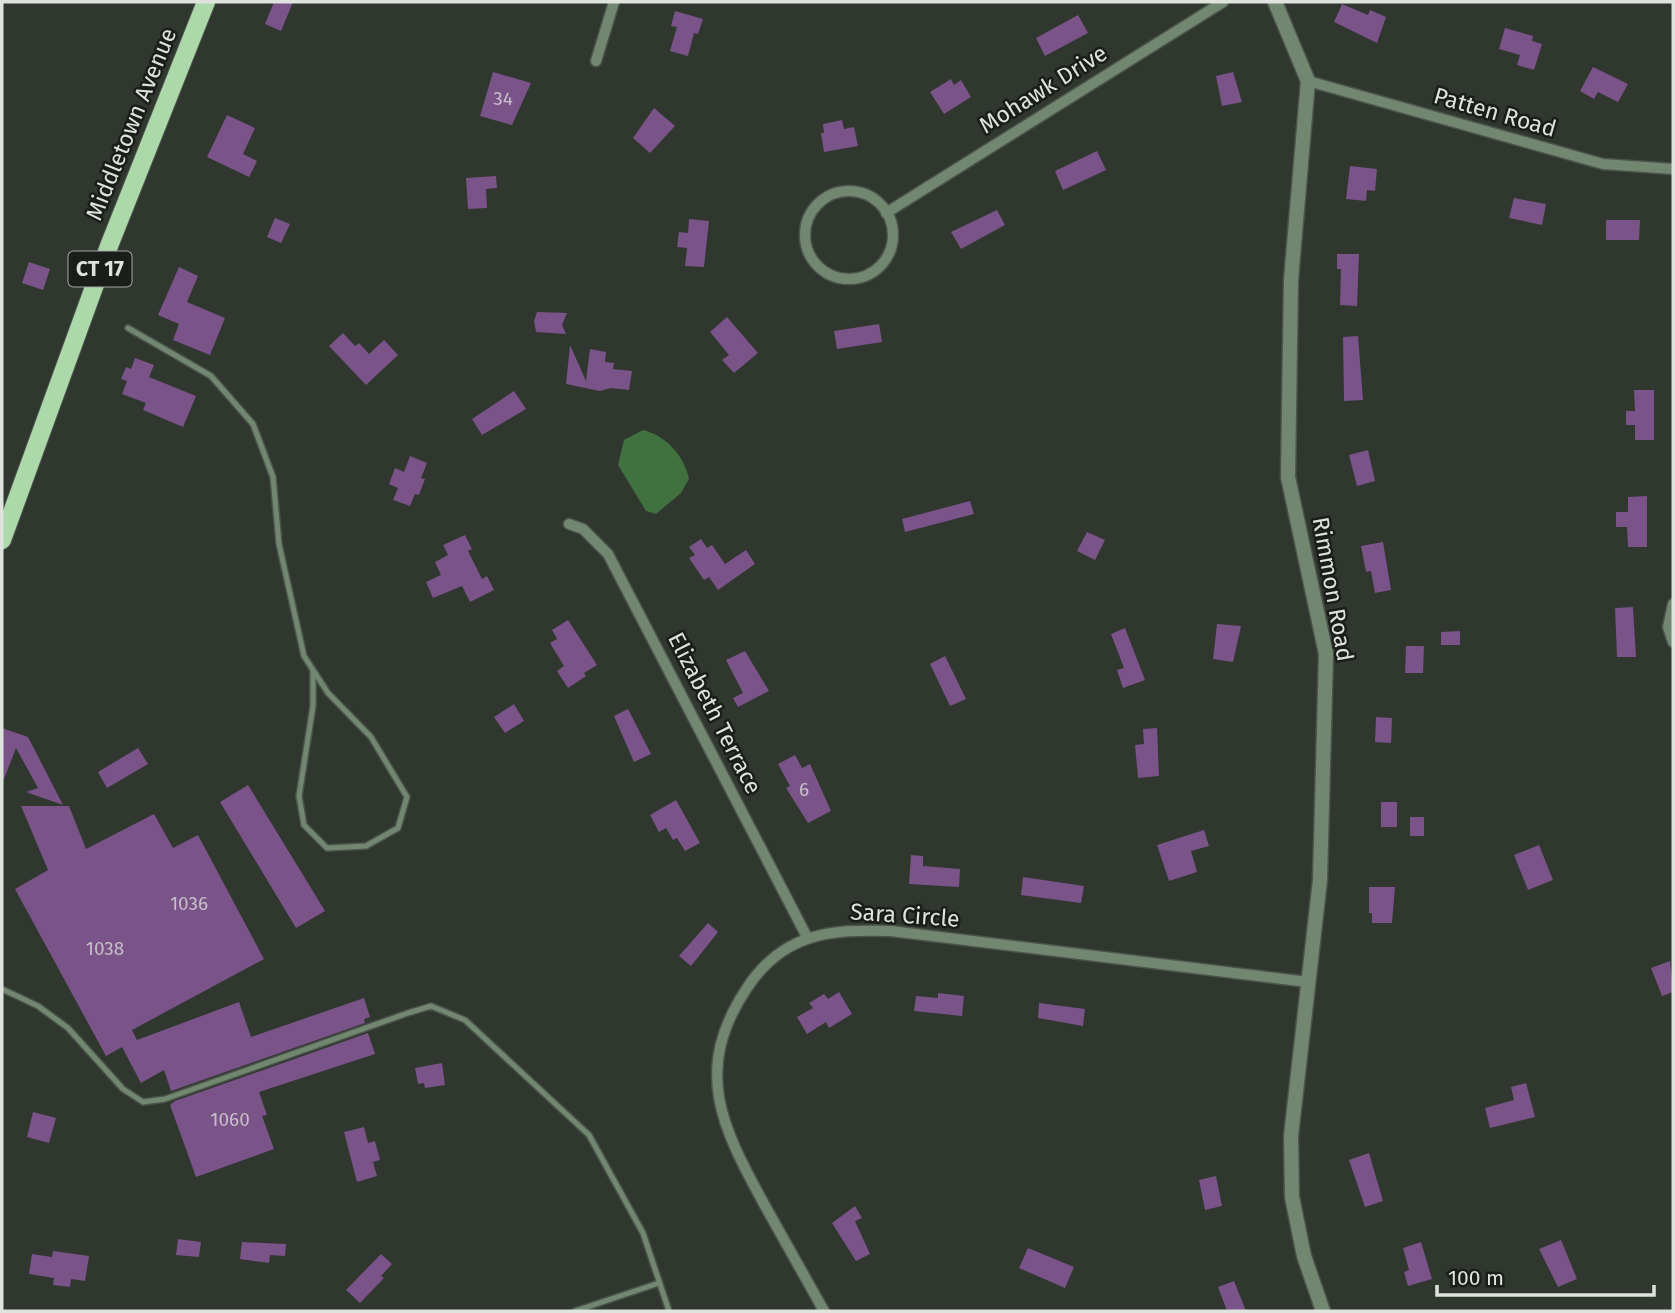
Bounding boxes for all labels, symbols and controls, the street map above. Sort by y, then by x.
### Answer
street label: Middletown Avenue [80,24,182,224]
street label: Mohawk Drive [974,39,1112,139]
street label: Patten Road [1431,81,1559,143]
house number: 34 [493,87,513,110]
road number: CT 17 [68,252,132,286]
street label: Rimmon Road [1307,515,1359,663]
street label: Elizabeth Terrace [662,628,768,798]
house number: 6 [799,778,809,801]
house number: 1036 [170,892,208,915]
street label: Sara Circle [849,897,961,933]
house number: 1038 [86,937,124,960]
house number: 1060 [210,1108,250,1131]
scale bar [1437,1254,1654,1298]
text: 100 m [1448,1265,1504,1291]

